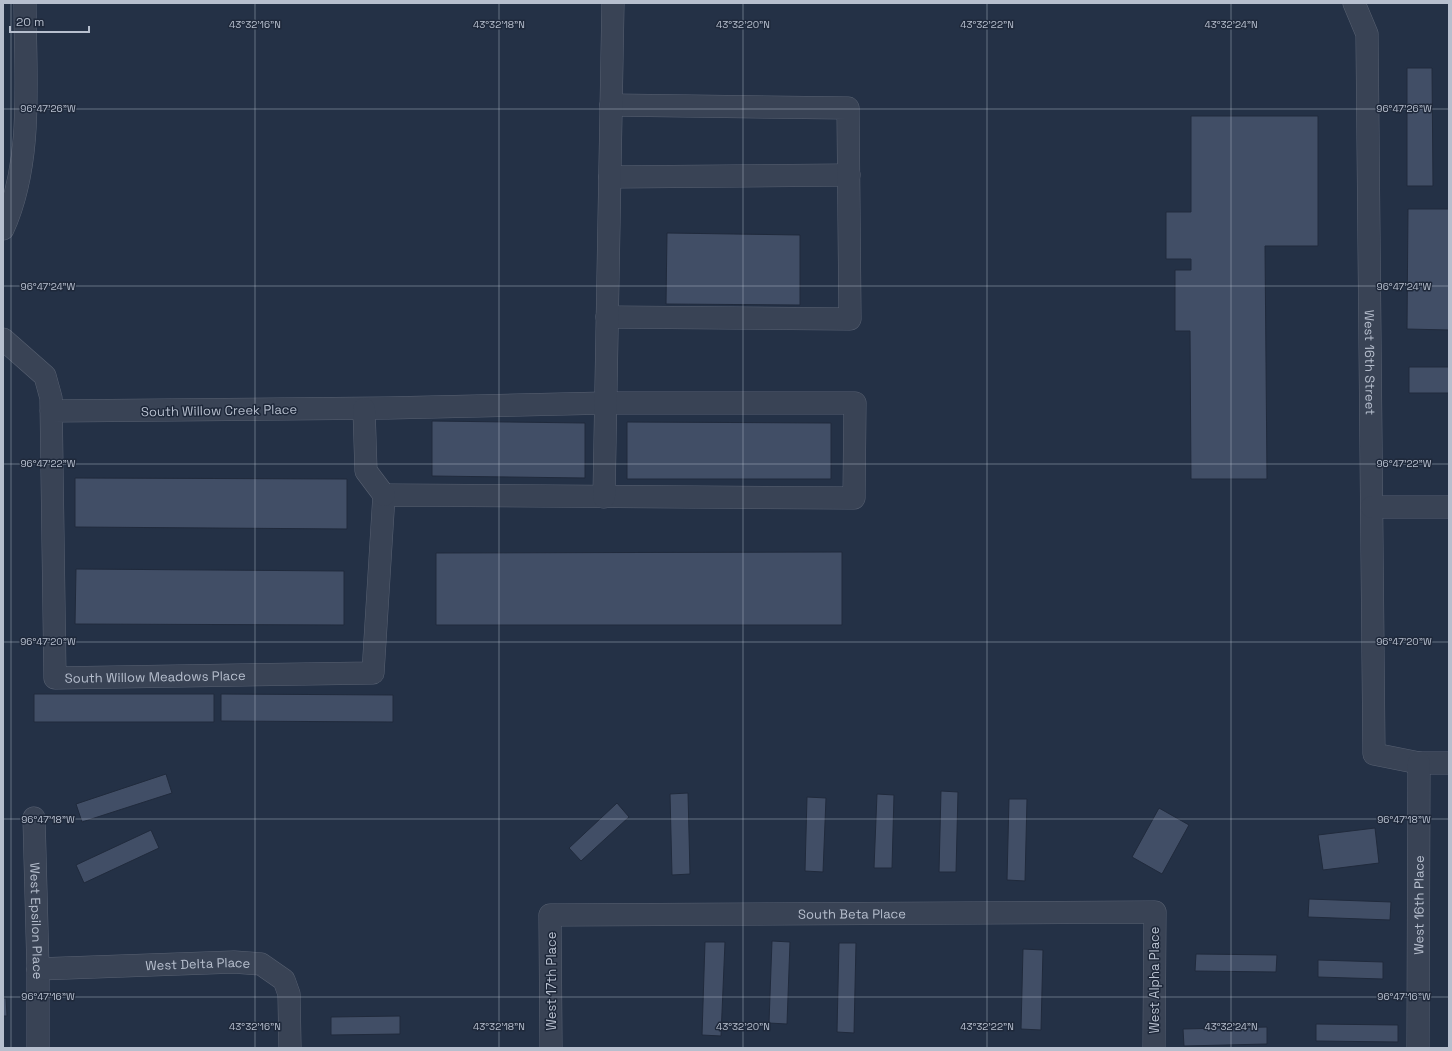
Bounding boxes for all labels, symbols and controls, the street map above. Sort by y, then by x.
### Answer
scale bar [10,8,89,34]
text: 20 m [16,14,44,30]
text: 43°32'16"N [229,18,281,31]
text: 43°32'18"N [473,18,525,31]
text: 43°32'20"N [716,18,770,31]
text: 43°32'22"N [960,18,1014,31]
text: 43°32'24"N [1204,18,1258,31]
text: 96°47'26"W [20,102,76,115]
text: 96°47'26"W [1376,102,1432,115]
text: 96°47'24"W [21,280,76,293]
text: 96°47'24"W [1377,280,1432,293]
street label: West 16th Street [1361,310,1379,415]
street label: South Willow Creek Place [141,401,297,420]
text: 96°47'22"W [20,457,76,470]
text: 96°47'22"W [1376,457,1432,470]
text: 96°47'20"W [20,635,76,648]
text: 96°47'20"W [1376,635,1432,648]
street label: South Willow Meadows Place [65,667,246,687]
text: 96°47'18"W [21,813,75,826]
text: 96°47'18"W [1377,813,1431,826]
street label: West 16th Place [1410,855,1428,955]
street label: West Epsilon Place [26,862,46,979]
street label: South Beta Place [798,905,906,923]
street label: West Alpha Place [1146,926,1163,1034]
street label: West 17th Place [543,932,560,1030]
street label: West Delta Place [145,954,251,974]
text: 96°47'16"W [21,990,75,1003]
text: 96°47'16"W [1377,990,1431,1003]
text: 43°32'16"N [229,1020,281,1033]
text: 43°32'18"N [473,1020,525,1033]
text: 43°32'20"N [716,1020,770,1033]
text: 43°32'22"N [960,1020,1014,1033]
text: 43°32'24"N [1204,1020,1258,1033]

